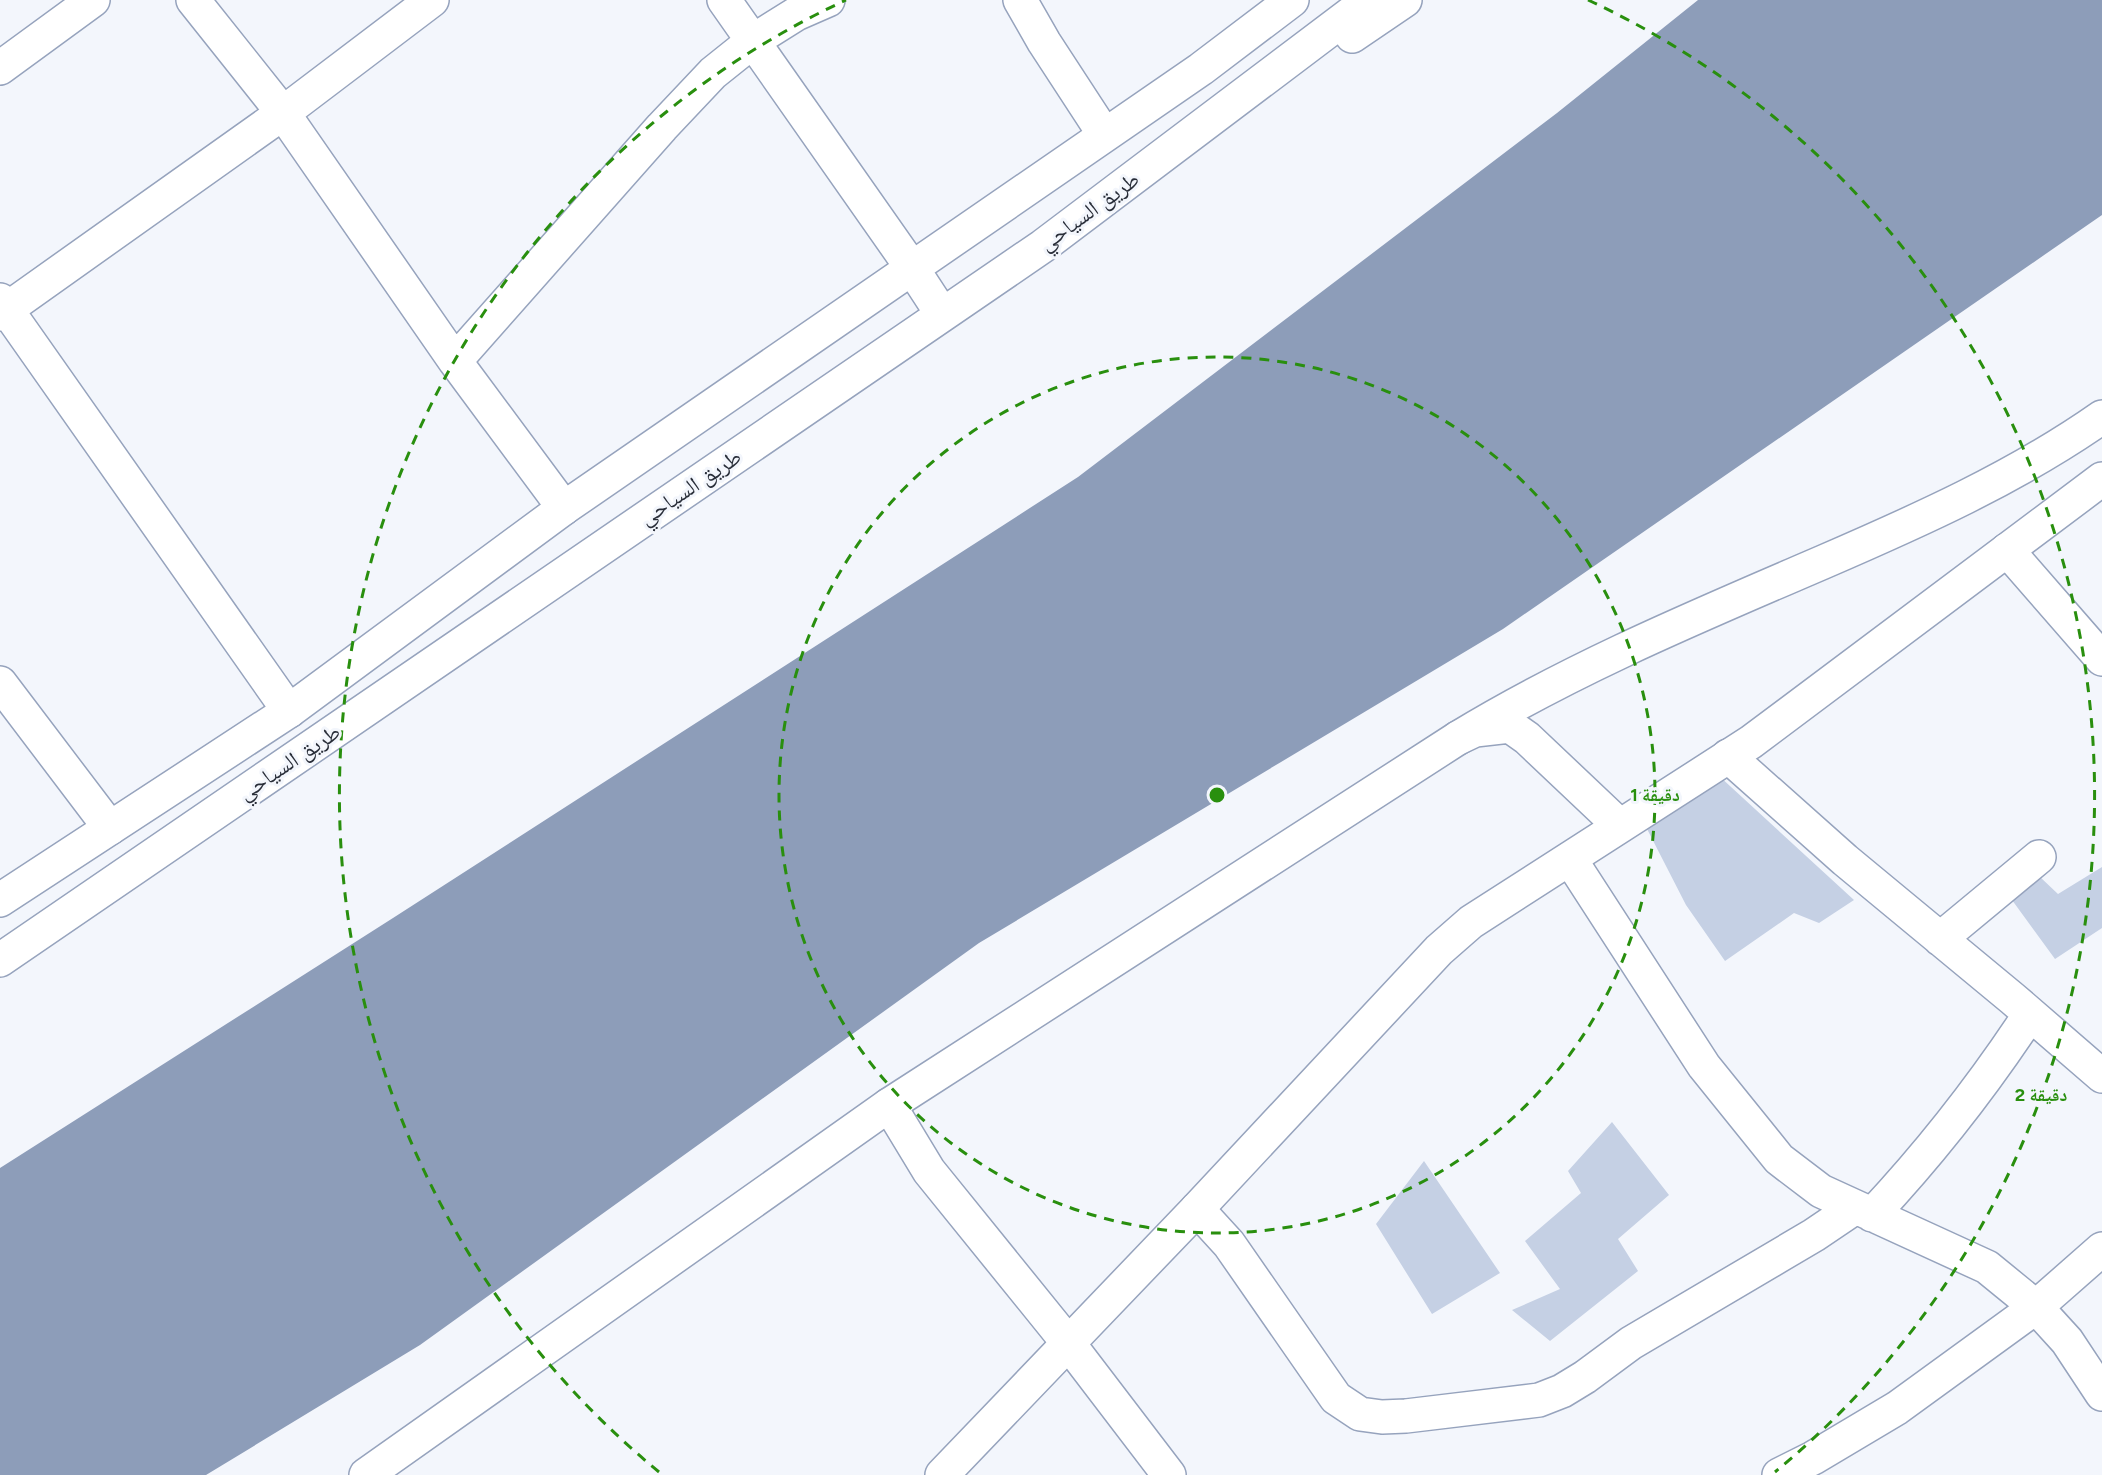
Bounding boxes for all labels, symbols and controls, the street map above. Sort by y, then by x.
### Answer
street label: طريق السياحي [1033,166,1147,259]
street label: طريق السياحي [634,443,748,534]
street label: طريق السياحي [233,718,347,809]
text: 1 دقيقة [1630,784,1680,806]
centre of rings [1207,785,1227,805]
text: 2 دقيقة [2015,1084,2067,1106]

